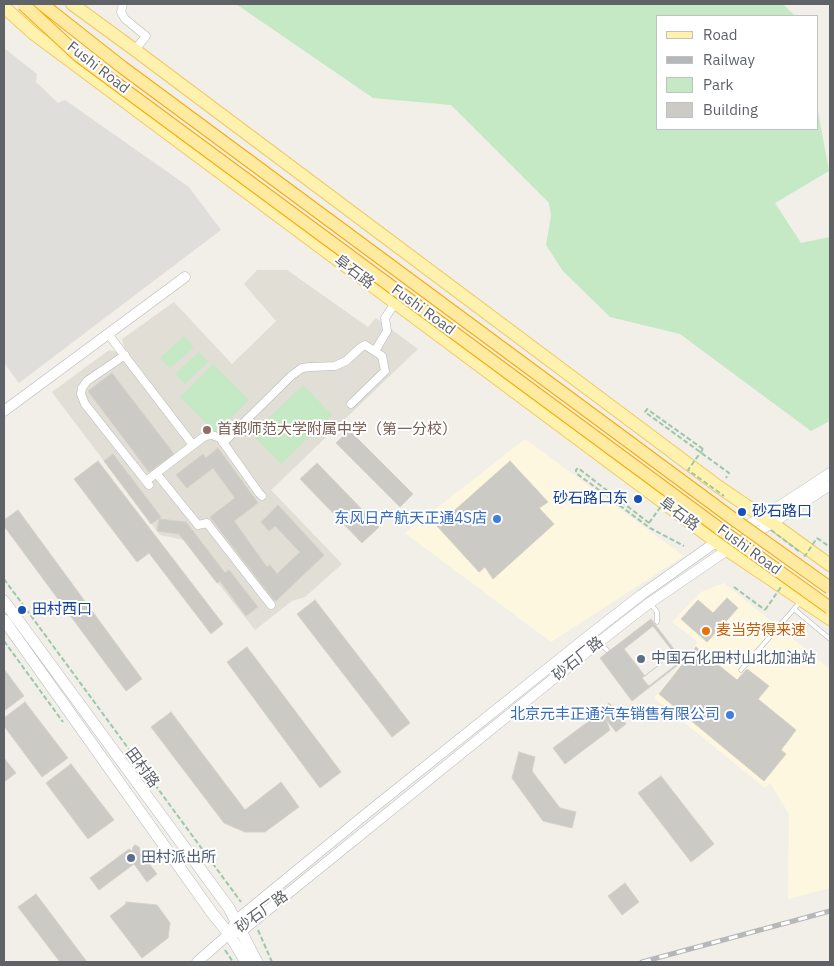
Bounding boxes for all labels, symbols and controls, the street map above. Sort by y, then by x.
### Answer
legend [656,15,819,130]
text: Road [703,25,738,44]
street label: Fushi Road [63,38,133,98]
text: Railway [703,50,755,69]
text: Park [703,75,733,94]
text: Building [703,100,758,119]
street label: 阜石路 [331,251,377,293]
street label: Fushi Road [388,281,458,339]
place label: 首都师范大学附属中学（第一分校） [217,421,457,439]
marker: 首都师范大学附属中学（第一分校） [201,424,213,436]
place label: 砂石路口东 [553,490,628,508]
marker: 砂石路口东 [632,493,644,505]
street label: 阜石路 [656,493,702,535]
place label: 砂石路口 [752,503,812,521]
marker: 砂石路口 [736,506,748,518]
place label: 东风日产航天正通4S店 [334,510,487,528]
marker: 东风日产航天正通4S店 [491,513,503,525]
street label: Fushi Road [714,521,784,579]
place label: 田村西口 [32,601,92,619]
marker: 田村西口 [16,604,28,616]
place label: 麦当劳得来速 [716,622,806,640]
marker: 麦当劳得来速 [700,625,712,637]
street label: 砂石厂路 [549,633,607,685]
place label: 中国石化田村山北加油站 [651,650,816,668]
marker: 中国石化田村山北加油站 [635,653,647,665]
place label: 北京元丰正通汽车销售有限公司 [510,706,720,724]
marker: 北京元丰正通汽车销售有限公司 [724,709,736,721]
street label: 田村路 [121,745,163,791]
place label: 田村派出所 [141,849,216,867]
marker: 田村派出所 [125,852,137,864]
street label: 砂石厂路 [232,887,292,937]

